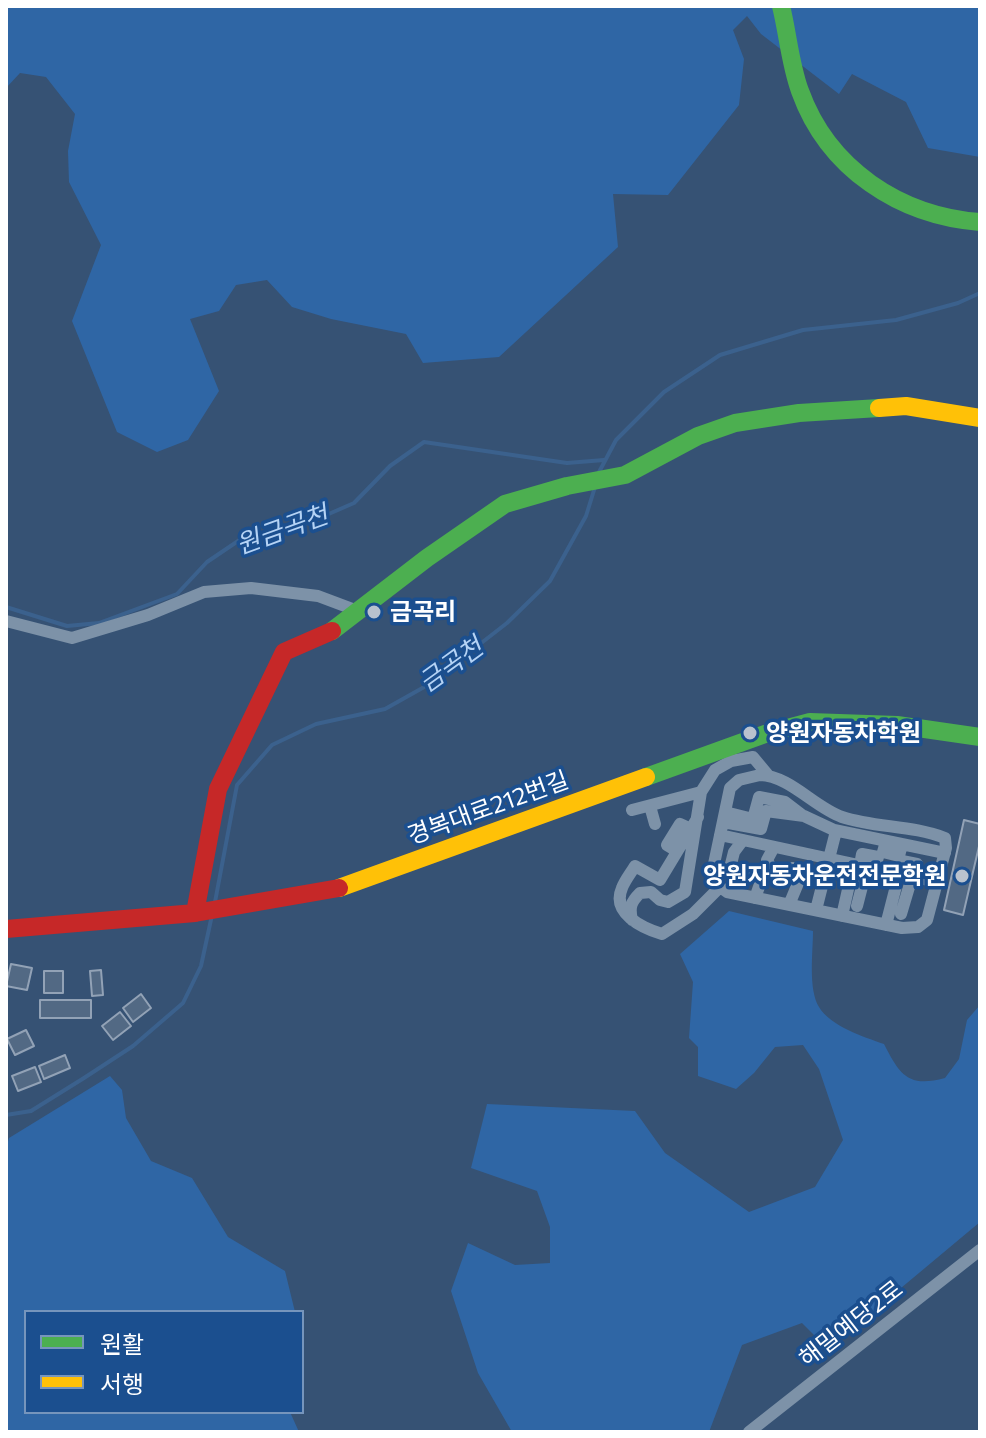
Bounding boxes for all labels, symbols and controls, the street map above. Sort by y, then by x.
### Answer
water label: 원금곡천 [232,499,332,561]
place label: 금곡리 [390,598,456,626]
marker: 금곡리 [365,603,383,621]
water label: 금곡천 [413,631,489,699]
place label: 양원자동차학원 [766,719,921,747]
marker: 양원자동차학원 [741,724,759,742]
street label: 경복대로212번길 [404,766,572,850]
place label: 양원자동차운전전문학원 [703,862,946,890]
marker: 양원자동차운전전문학원 [953,867,971,885]
street label: 해밀예당2로 [793,1275,909,1373]
legend [24,1310,304,1414]
text: 원활 [100,1329,144,1358]
text: 서행 [100,1369,144,1398]

